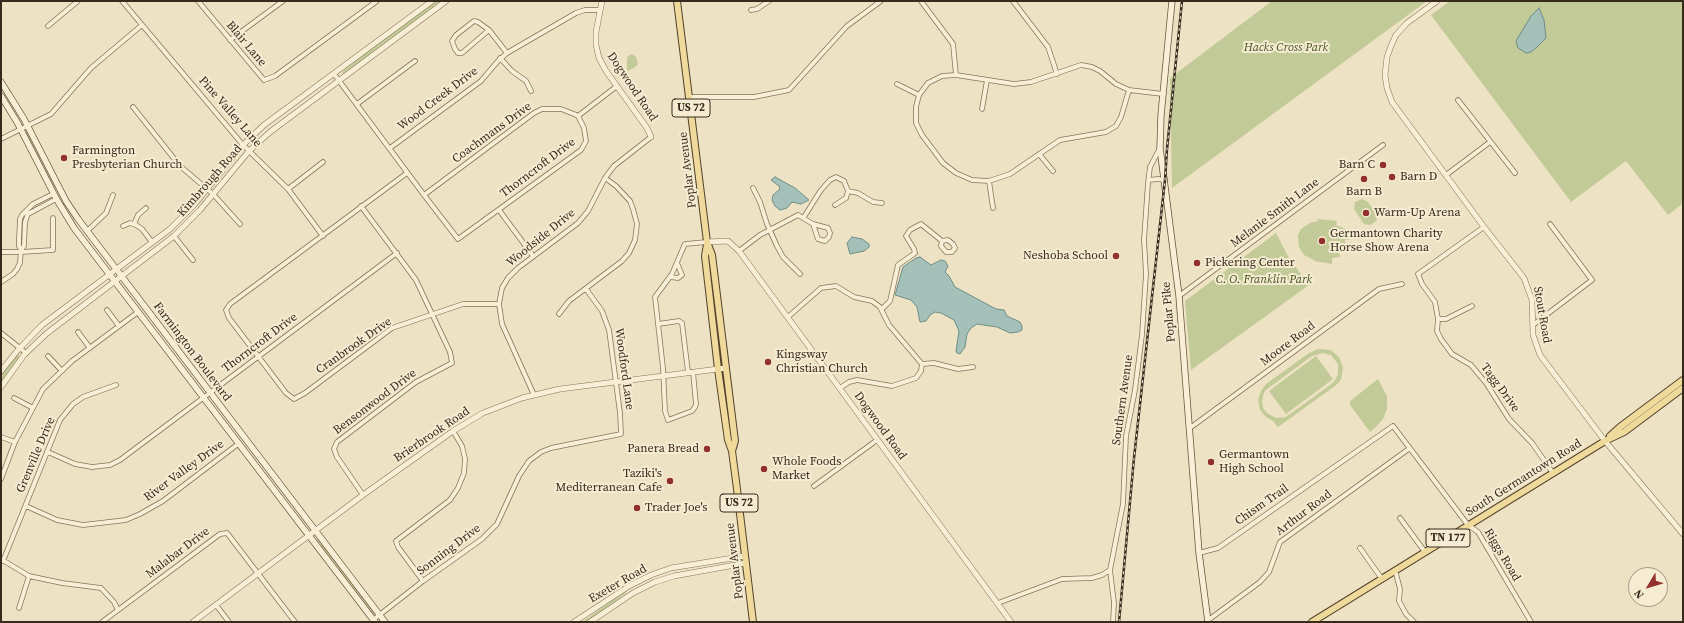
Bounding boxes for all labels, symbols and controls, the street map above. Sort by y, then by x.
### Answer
street label: Blair Lane [223,18,269,70]
park label: Hacks Cross Park [1244,41,1328,55]
street label: Dogwood Road [604,50,660,124]
street label: Wood Creek Drive [395,64,481,134]
street label: Pine Valley Lane [195,74,265,150]
street label: Coachmans Drive [450,99,534,167]
road number: US 72 [672,99,710,117]
street label: Poplar Avenue [676,131,700,209]
street label: Thorncroft Drive [498,135,578,201]
street label: Kimbrough Road [175,142,245,220]
place label: Farmington Presbyterian Church [72,144,183,172]
marker: Farmington Presbyterian Church [59,153,69,163]
place label: Barn C [1339,158,1375,172]
marker: Barn C [1378,160,1388,170]
place label: Barn D [1400,170,1437,184]
marker: Barn D [1387,172,1397,182]
marker: Barn B [1359,174,1369,184]
street label: Melanie Smith Lane [1228,175,1322,251]
place label: Barn B [1346,185,1382,199]
street label: Woodside Drive [504,206,578,270]
place label: Warm-Up Arena [1374,206,1461,220]
marker: Warm-Up Arena [1361,208,1371,218]
place label: Germantown Charity Horse Show Arena [1330,227,1443,255]
marker: Germantown Charity Horse Show Arena [1317,236,1327,246]
place label: Neshoba School [1023,249,1108,263]
marker: Neshoba School [1111,251,1121,261]
place label: Pickering Center [1205,256,1295,270]
marker: Pickering Center [1192,258,1202,268]
park label: C. O. Franklin Park [1216,273,1312,287]
street label: Poplar Pike [1159,281,1179,343]
street label: Stout Road [1530,286,1554,344]
street label: Farmington Boulevard [150,300,234,404]
street label: Thorncroft Drive [220,310,300,376]
street label: Cranbrook Drive [313,315,395,377]
street label: Moore Road [1258,319,1318,369]
street label: Woodford Lane [611,327,637,411]
place label: Kingsway Christian Church [776,348,868,376]
street label: Southern Avenue [1110,354,1136,446]
marker: Kingsway Christian Church [763,357,773,367]
street label: Tagg Drive [1477,361,1523,415]
street label: Bensonwood Drive [331,366,419,438]
street label: Dogwood Road [851,389,909,463]
street label: Brierbrook Road [391,404,473,466]
street label: Grenville Drive [14,415,58,495]
street label: South Germantown Road [1463,436,1585,520]
street label: River Valley Drive [141,437,227,505]
place label: Panera Bread [627,442,699,456]
marker: Panera Bread [702,444,712,454]
place label: Germantown High School [1219,448,1289,476]
place label: Whole Foods Market [772,455,841,483]
marker: Germantown High School [1206,457,1216,467]
marker: Whole Foods Market [759,464,769,474]
place label: Taziki's Mediterranean Cafe [556,467,662,495]
marker: Taziki's Mediterranean Cafe [665,476,675,486]
street label: Chism Trail [1232,481,1292,529]
street label: Arthur Road [1273,487,1335,539]
road number: US 72 [720,494,758,512]
place label: Trader Joe's [645,501,707,515]
marker: Trader Joe's [632,503,642,513]
street label: Sonning Drive [414,521,484,579]
street label: Poplar Avenue [723,522,747,600]
street label: Malabar Drive [143,524,213,582]
street label: Riggs Road [1481,526,1523,584]
road number: TN 177 [1426,529,1470,547]
street label: Exeter Road [586,562,650,606]
north arrow [1628,567,1668,607]
text: N [1631,586,1647,602]

